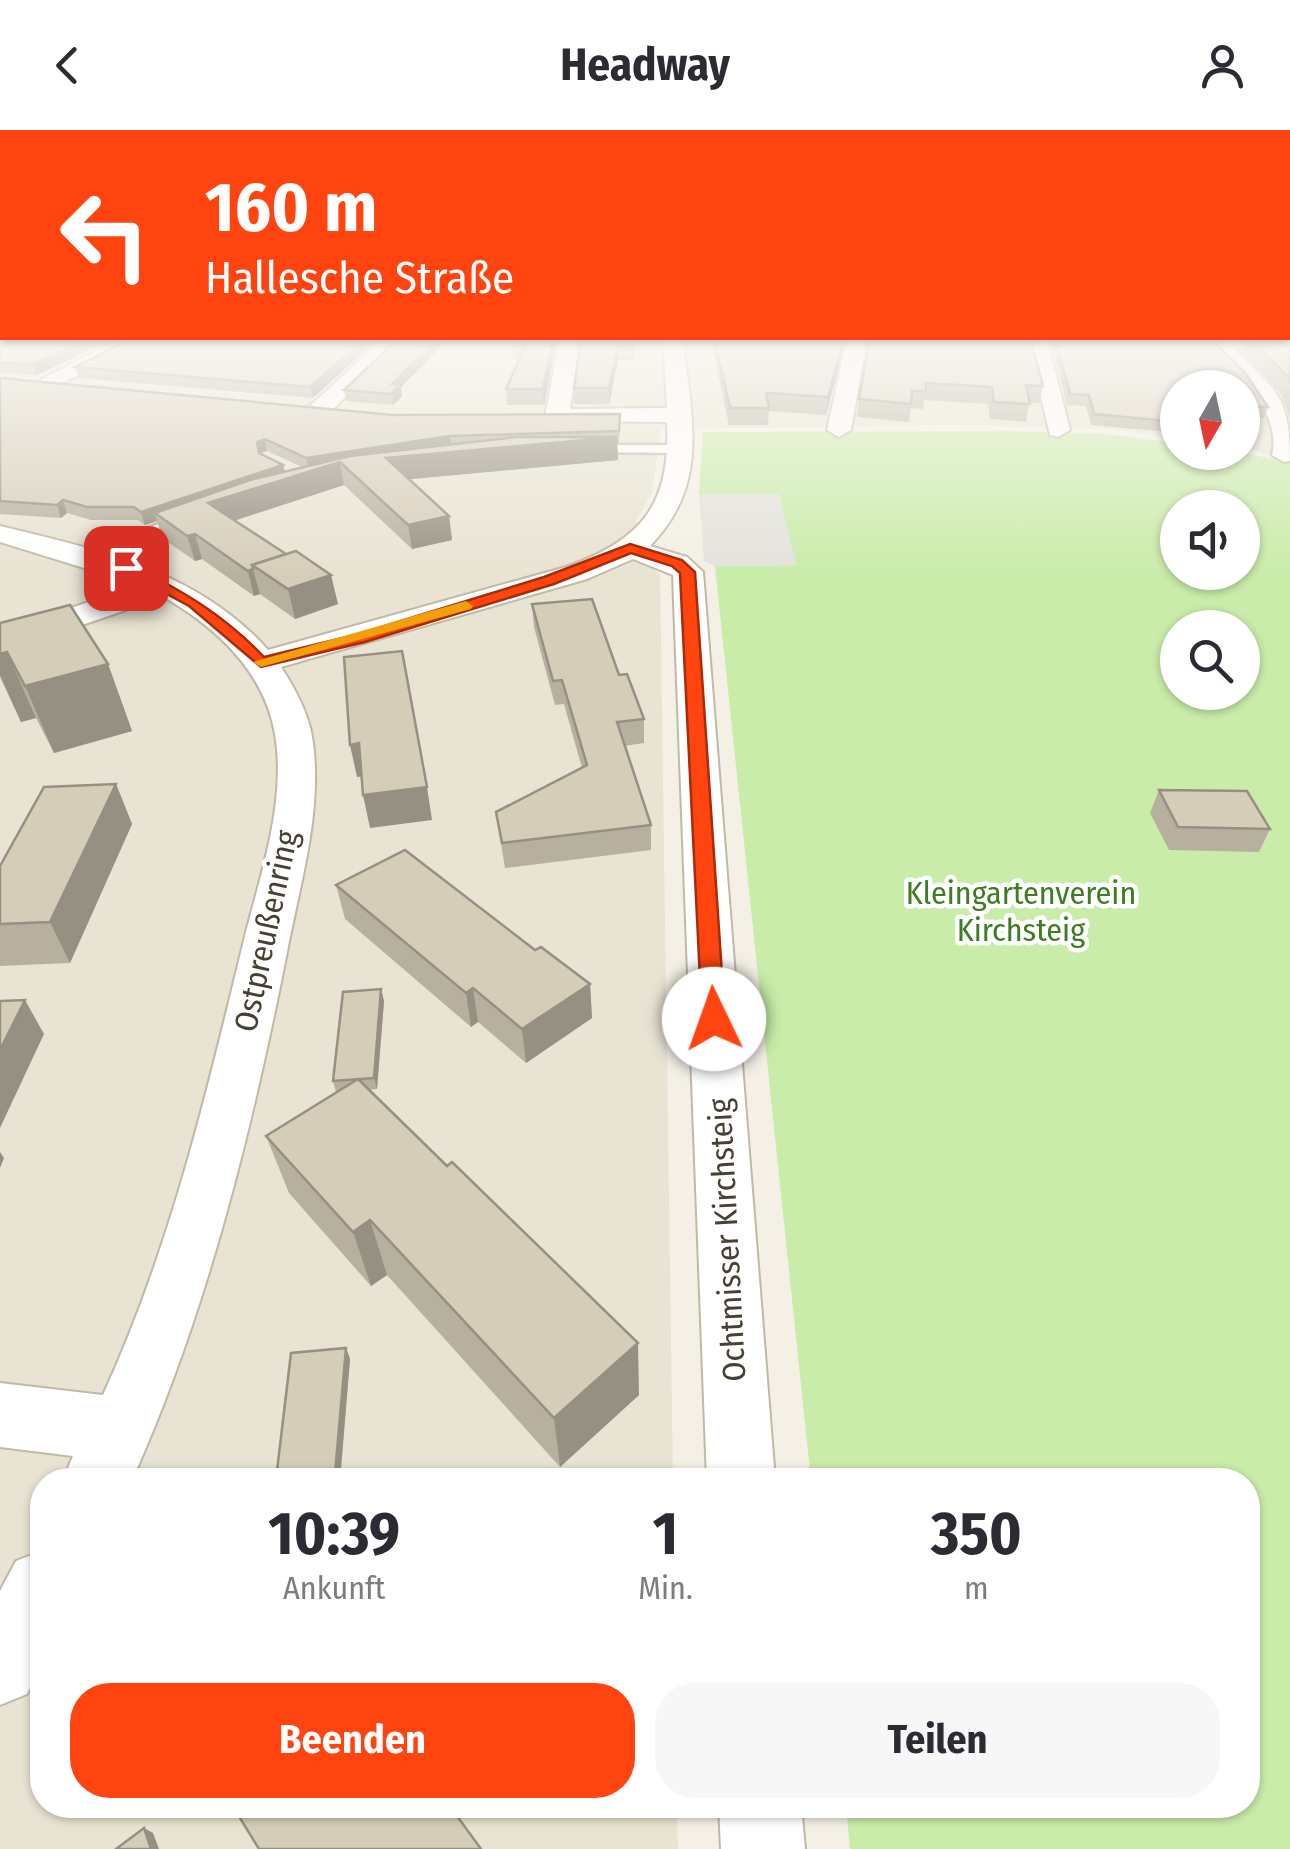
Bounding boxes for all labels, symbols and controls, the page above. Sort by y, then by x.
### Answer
icon: back [40,38,95,93]
text: Headway [560,38,730,92]
icon: person [1195,38,1250,93]
text: 160 m [205,166,377,250]
icon: left [40,170,170,300]
text: Hallesche Straße [205,251,514,305]
north arrow [1160,370,1260,470]
map controls [1160,370,1260,710]
button: sound [1160,490,1260,590]
pin [84,526,169,611]
icon: arrive [99,541,154,596]
button: search [1160,610,1260,710]
street label: Ostpreußenring [226,827,306,1035]
park label: Kleingartenverein Kirchsteig [906,874,1136,949]
position arrow [662,967,766,1071]
street label: Ochtmisser Kirchsteig [701,1097,753,1383]
text: 10:39 [268,1498,400,1570]
text: 1 [653,1498,678,1570]
text: 350 [931,1498,1022,1570]
text: Ankunft [283,1569,385,1607]
text: Min. [638,1569,693,1607]
text: m [964,1569,989,1607]
button: Beenden [70,1683,635,1798]
button: Teilen [655,1683,1220,1798]

